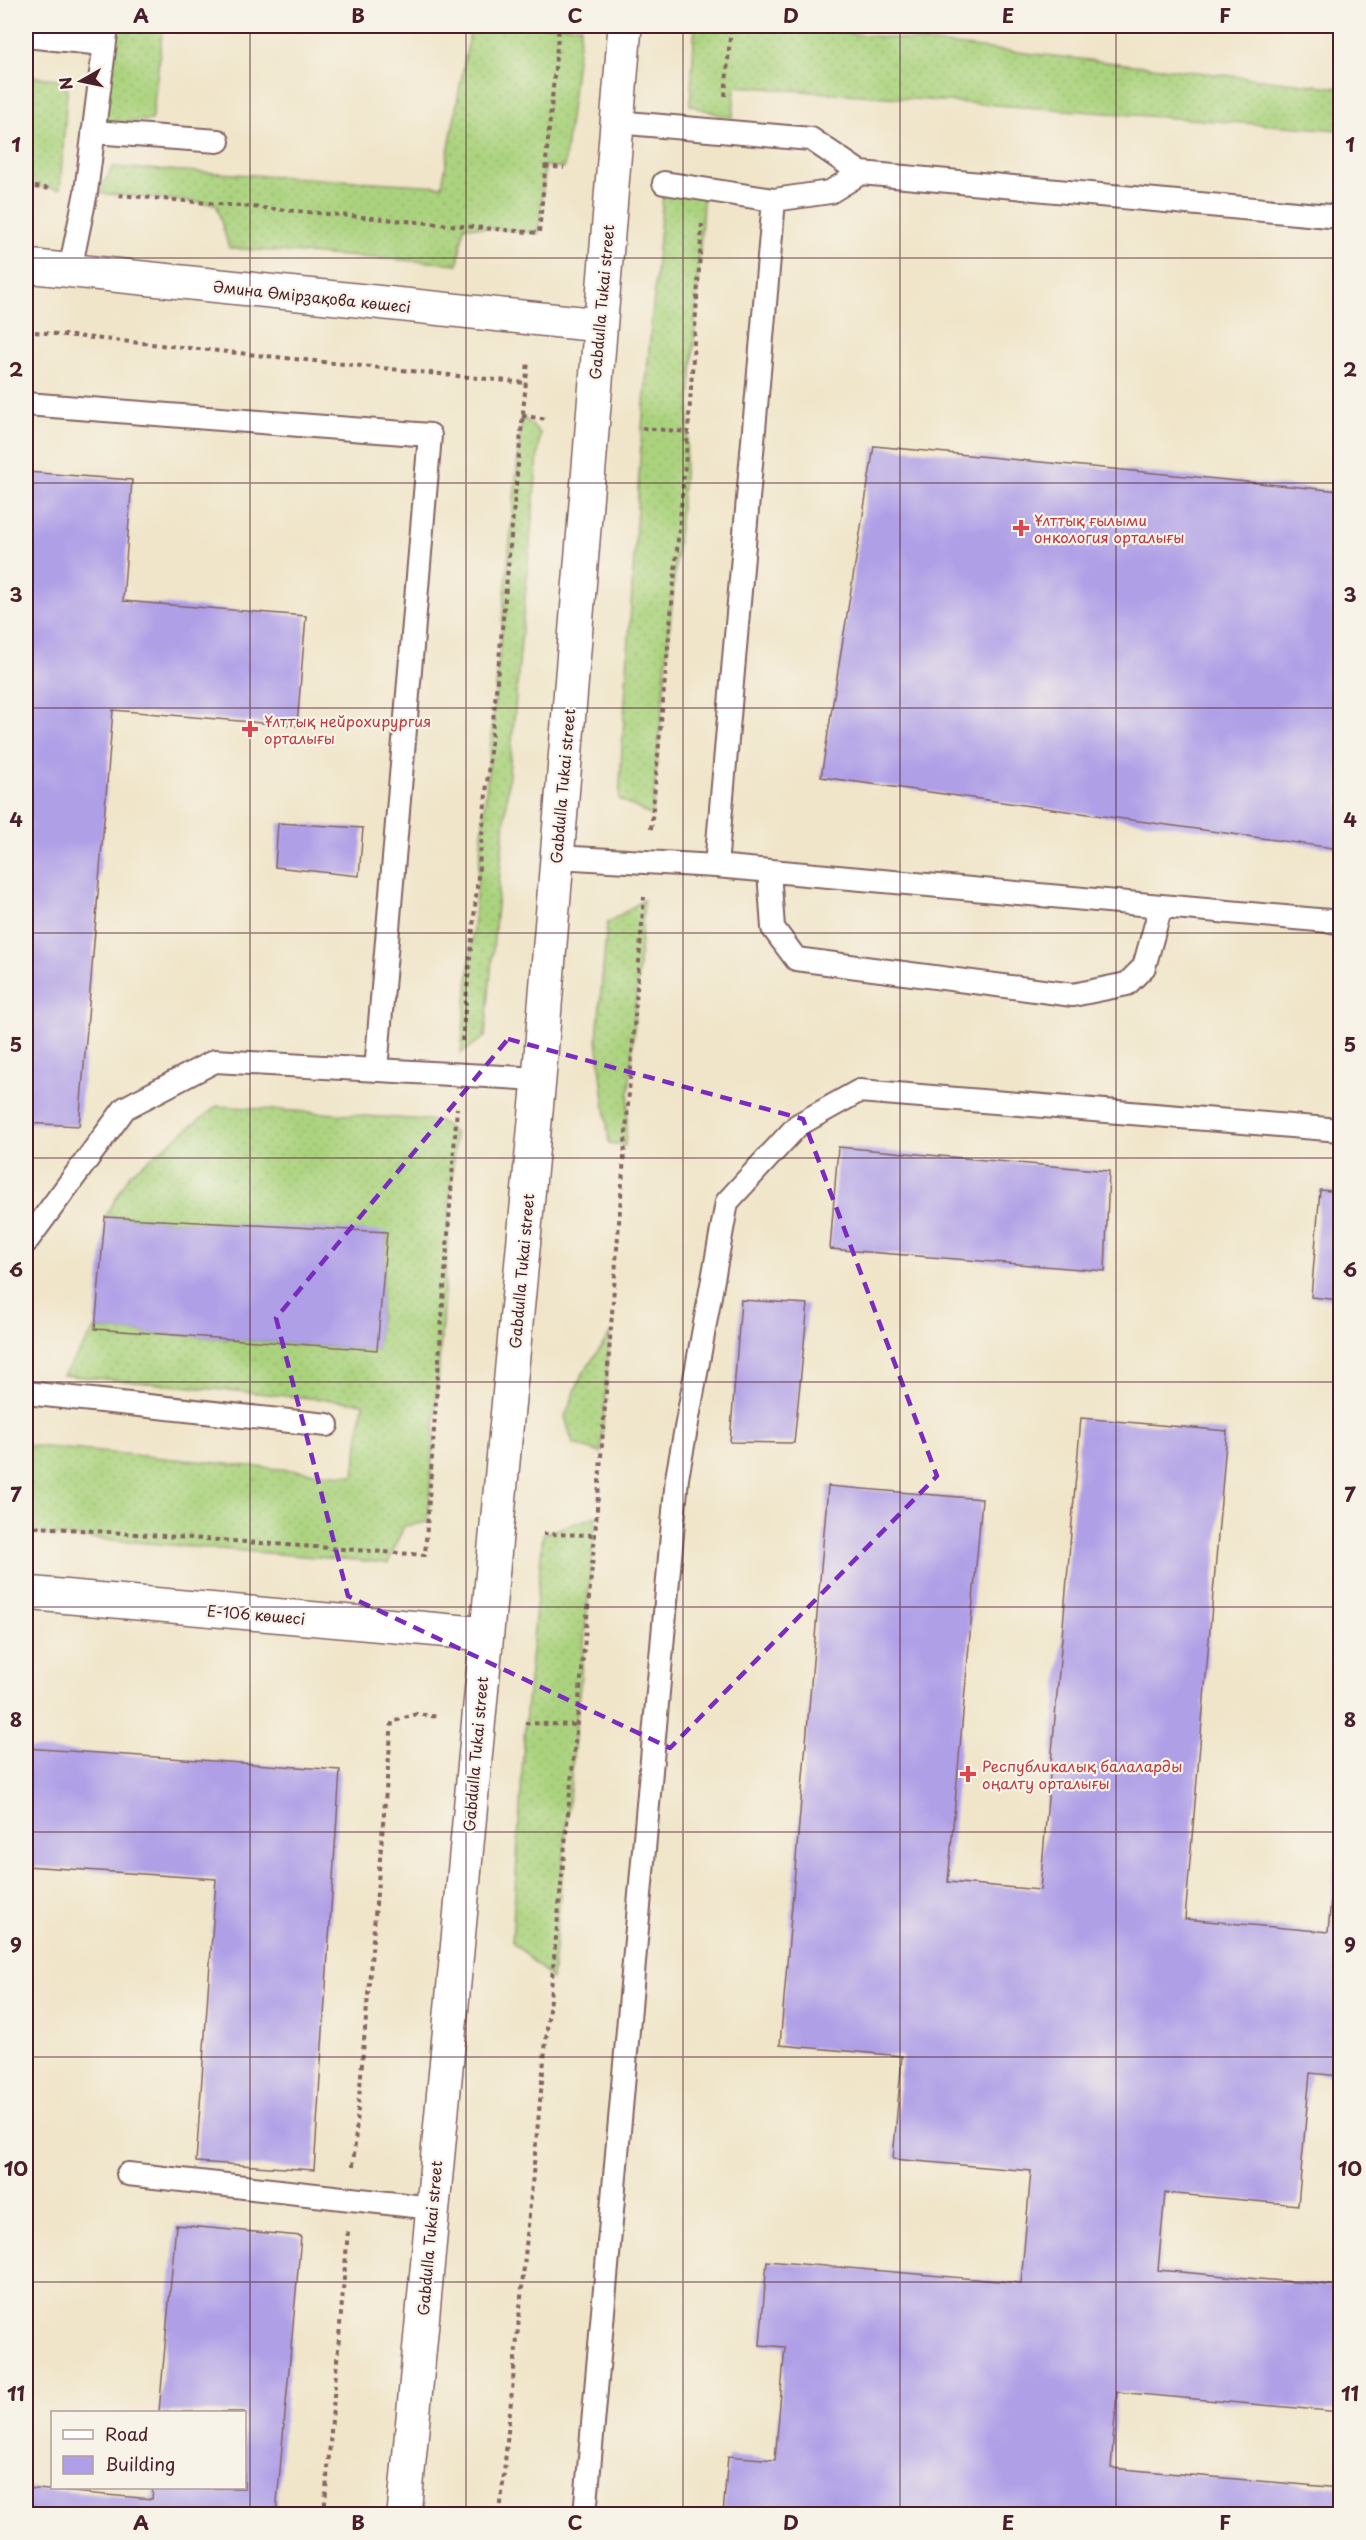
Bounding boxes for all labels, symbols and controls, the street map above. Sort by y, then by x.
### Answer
text: A [133,0,149,30]
text: B [351,0,365,30]
text: C [567,0,583,30]
text: D [783,0,799,30]
text: E [1002,0,1014,30]
text: F [1219,0,1231,30]
north arrow [51,51,111,111]
text: N [52,75,78,92]
text: 1 [11,129,21,159]
text: 1 [1345,129,1355,159]
street label: Gabdulla Tukai street [583,224,619,380]
street label: Әмина Өмірзақова көшесі [212,274,412,318]
text: 2 [9,354,23,384]
text: 2 [1343,354,1357,384]
place label: Ұлттық ғылыми онкология орталығы [1034,508,1184,548]
marker: Ұлттық ғылыми онкология орталығы [1012,519,1030,537]
text: 3 [9,579,23,609]
text: 3 [1343,579,1357,609]
street label: Gabdulla Tukai street [544,708,580,864]
place label: Ұлттық нейрохирургия орталығы [264,709,431,749]
marker: Ұлттық нейрохирургия орталығы [241,720,259,738]
text: 4 [9,804,23,834]
text: 4 [1343,804,1357,834]
text: 5 [10,1029,22,1059]
text: 5 [1344,1029,1356,1059]
street label: Gabdulla Tukai street [503,1193,539,1349]
text: 6 [9,1254,23,1284]
text: 6 [1343,1254,1357,1284]
text: 7 [10,1479,22,1509]
text: 7 [1344,1479,1356,1509]
street label: Е-106 көшесі [206,1598,306,1630]
street label: Gabdulla Tukai street [457,1676,493,1832]
text: 8 [10,1704,22,1734]
text: 8 [1344,1704,1356,1734]
place label: Республикалық балаларды оңалту орталығы [982,1754,1182,1794]
marker: Республикалық балаларды оңалту орталығы [959,1765,977,1783]
text: 9 [10,1929,22,1959]
text: 9 [1344,1929,1356,1959]
text: 10 [4,2153,28,2183]
text: 10 [1338,2153,1362,2183]
street label: Gabdulla Tukai street [411,2160,447,2316]
text: 11 [7,2378,25,2408]
text: 11 [1341,2378,1359,2408]
legend [51,2411,246,2489]
text: Road [105,2420,149,2447]
text: Building [105,2450,175,2477]
text: A [133,2507,149,2537]
text: B [351,2507,365,2537]
text: C [567,2507,583,2537]
text: D [783,2507,799,2537]
text: E [1002,2507,1014,2537]
text: F [1219,2507,1231,2537]

